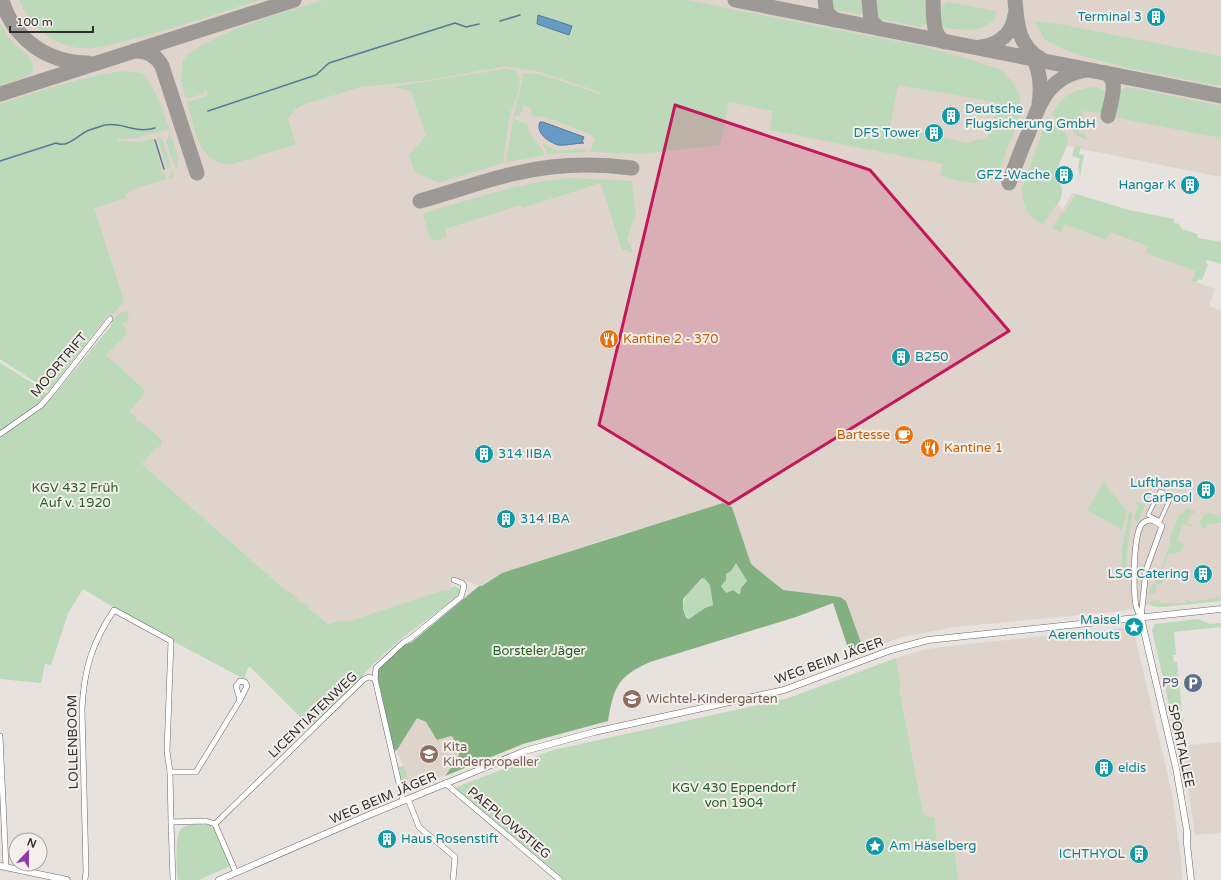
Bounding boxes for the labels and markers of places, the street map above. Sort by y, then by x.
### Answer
building icon: Terminal 3 [1145,6,1167,28]
place label: Terminal 3 [1077,9,1142,25]
place label: Deutsche Flugsicherung GmbH [965,101,1096,132]
building icon: Deutsche Flugsicherung GmbH [940,105,962,127]
building icon: DFS Tower [923,122,945,144]
place label: DFS Tower [854,125,920,141]
building icon: GFZ-Wache [1053,164,1075,186]
place label: GFZ-Wache [977,167,1050,183]
building icon: Hangar K [1179,174,1201,196]
place label: Hangar K [1118,177,1176,193]
restaurant icon: Kantine 2 - 370 [598,328,620,350]
place label: Kantine 2 - 370 [623,331,718,347]
building icon: B250 [890,346,912,368]
place label: B250 [915,349,949,365]
cafe icon: Bartesse [893,424,915,446]
place label: Bartesse [837,427,890,443]
restaurant icon: Kantine 1 [919,437,941,459]
place label: Kantine 1 [944,440,1003,456]
building icon: 314 IIBA [473,443,495,465]
place label: 314 IIBA [498,446,552,462]
place label: Lufthansa CarPool [1130,475,1192,506]
building icon: Lufthansa CarPool [1195,479,1217,501]
building icon: 314 IBA [495,508,517,530]
place label: 314 IBA [520,511,571,527]
building icon: LSG Catering [1192,563,1214,585]
place label: LSG Catering [1108,566,1189,582]
place label: Maisel Aerenhouts [1048,612,1120,643]
place icon: Maisel Aerenhouts [1123,616,1145,638]
parking icon: P9 [1182,672,1204,694]
place label: P9 [1162,675,1179,691]
school or university icon: Wichtel-Kindergarten [621,688,643,710]
place label: Wichtel-Kindergarten [646,691,778,707]
place label: Kita Kinderpropeller [443,739,539,770]
school or university icon: Kita Kinderpropeller [418,743,440,765]
building icon: eldis [1093,757,1115,779]
place label: eldis [1118,760,1146,776]
building icon: Haus Rosenstift [376,828,398,850]
place label: Haus Rosenstift [401,831,499,847]
place icon: Am Häselberg [864,835,886,857]
place label: Am Häselberg [889,838,976,854]
building icon: ICHTHYOL [1128,843,1150,865]
place label: ICHTHYOL [1059,846,1126,862]

